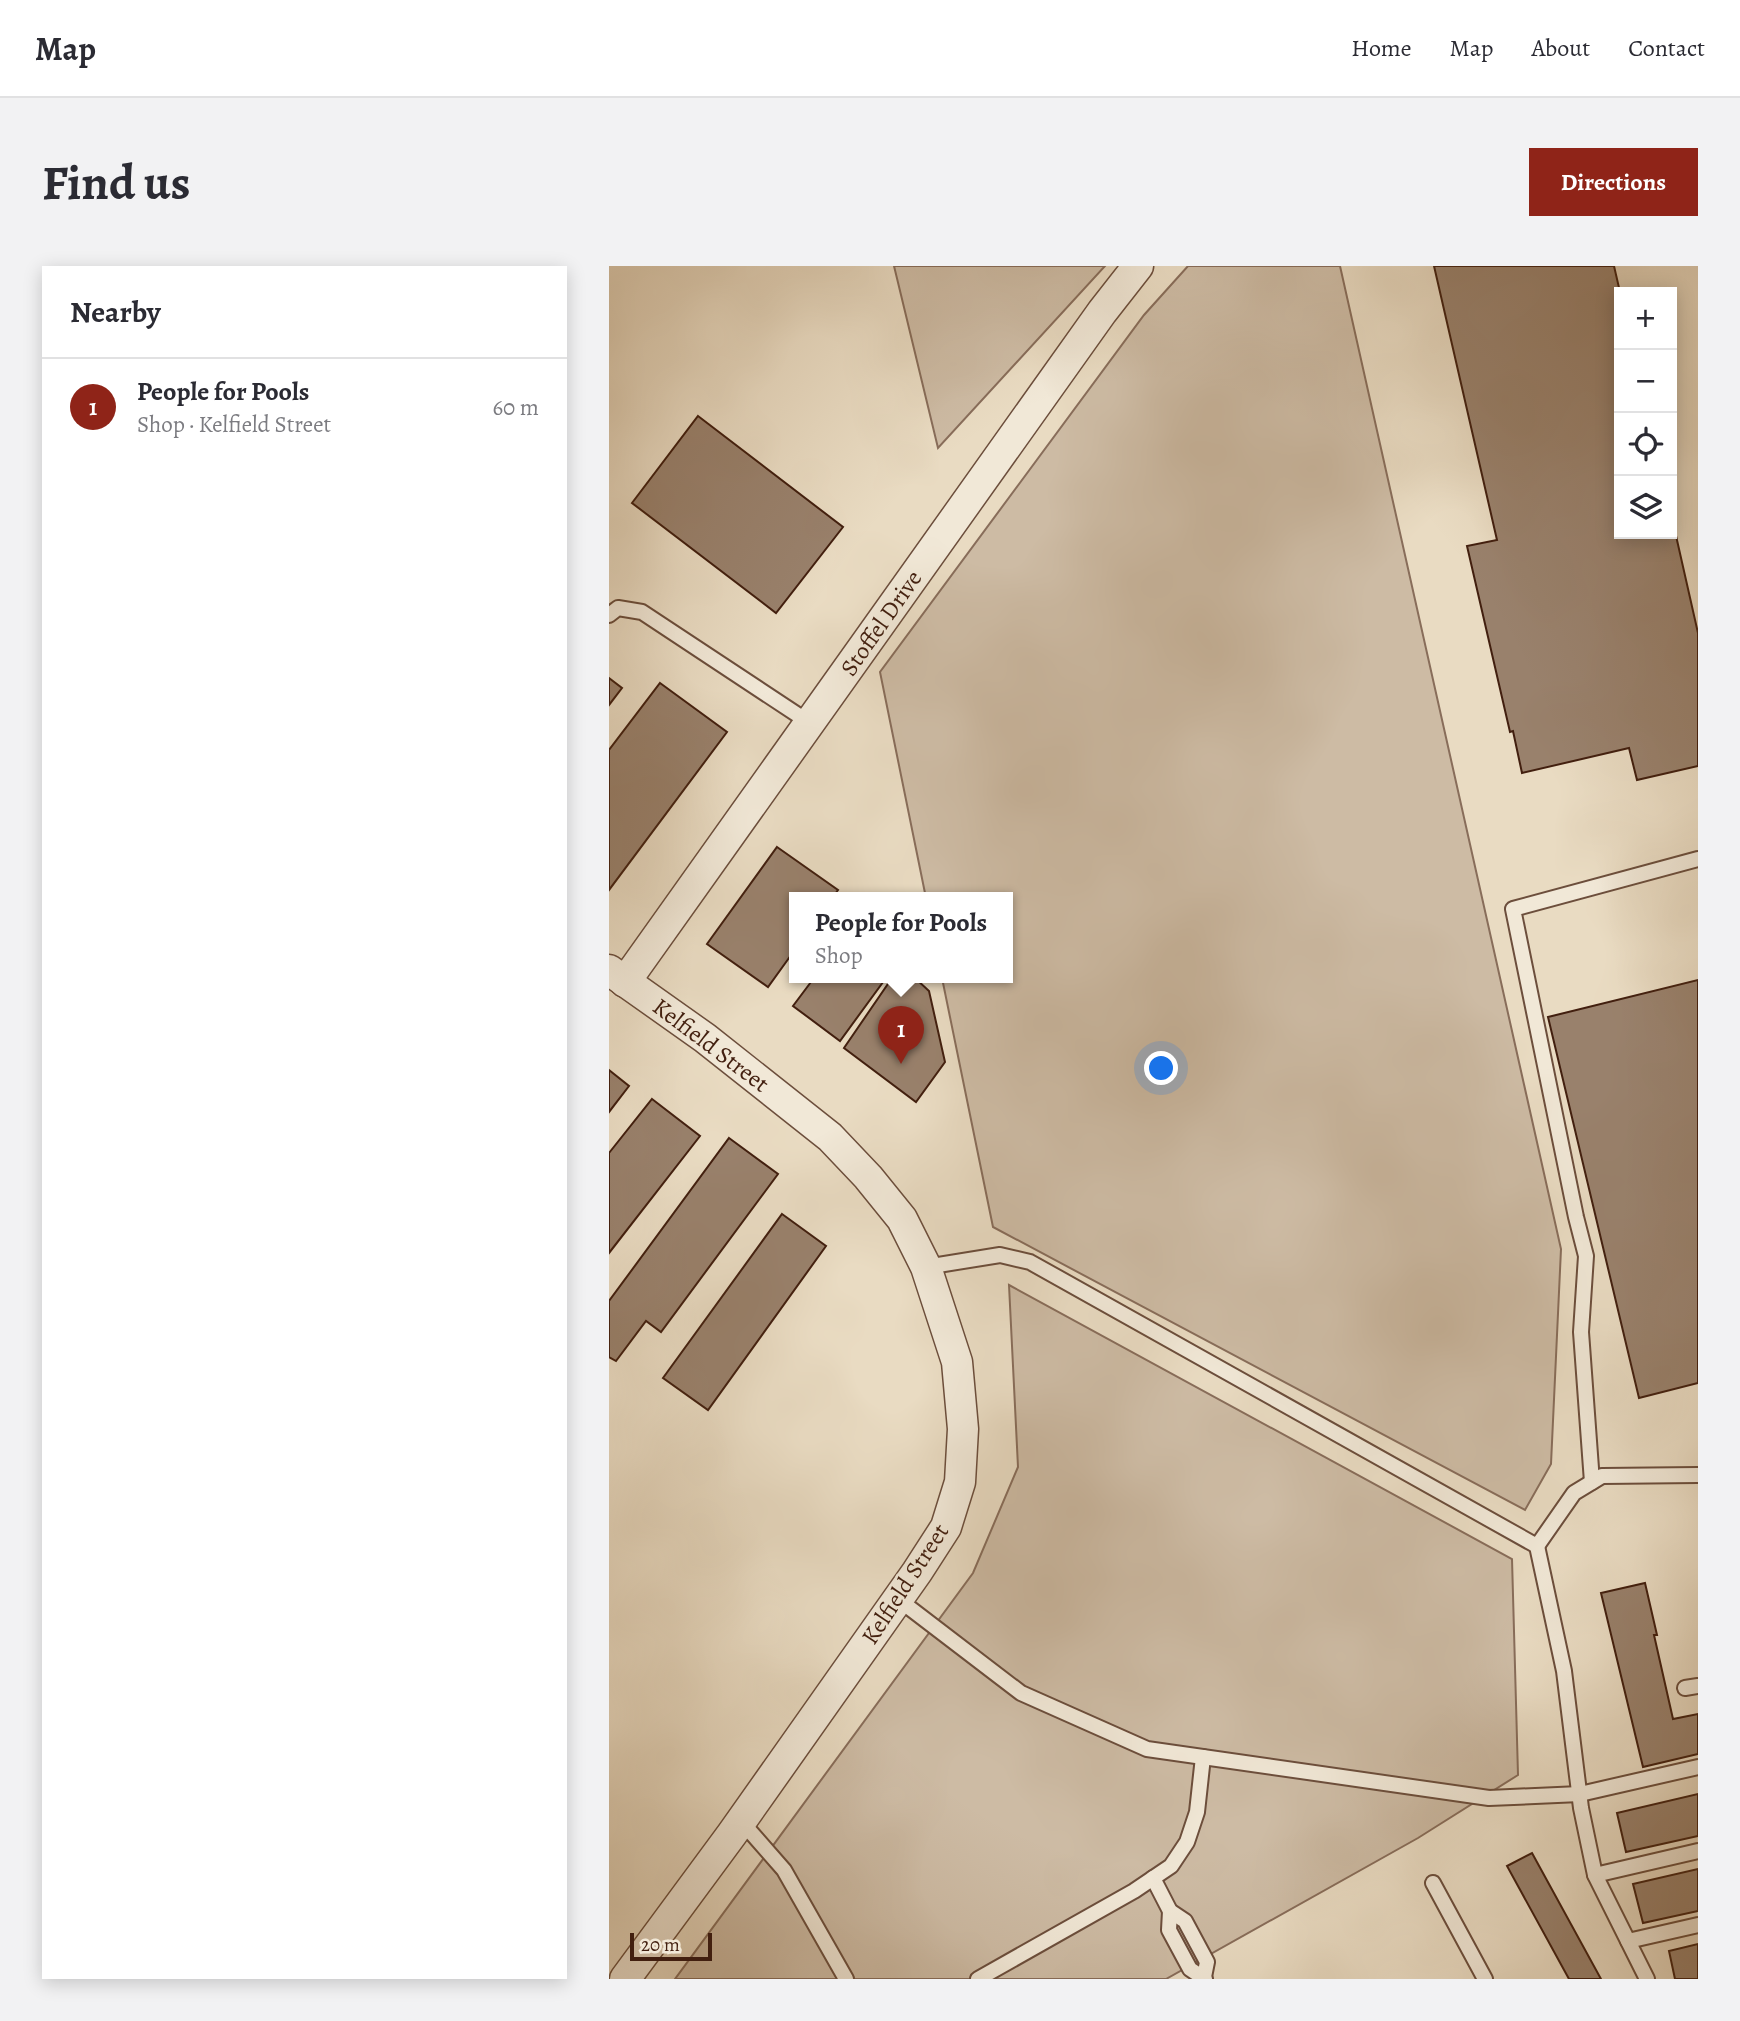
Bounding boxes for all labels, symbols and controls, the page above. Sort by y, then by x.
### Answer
text: Map [35,26,96,71]
text: Home [1351,32,1412,64]
text: Map [1450,32,1494,64]
text: About [1532,32,1590,64]
text: Contact [1628,32,1705,64]
button: Directions [1529,148,1698,216]
text: Find us [42,149,190,216]
map controls [1614,287,1677,539]
button: + [1614,287,1677,350]
text: Nearby [70,292,161,332]
button: − [1614,350,1677,413]
text: People for Pools [137,374,309,409]
text: 1 [89,392,97,423]
text: 60 m [492,392,539,423]
text: Shop · Kelfield Street [137,409,331,440]
button: locate [1614,413,1677,476]
button: layers [1614,476,1677,539]
street label: Stoffel Drive [833,564,929,682]
popup [789,892,1013,983]
text: People for Pools [815,905,987,940]
text: Shop [815,940,863,971]
street label: Kelfield Street [646,991,776,1099]
pin: 1 [878,1006,924,1064]
your location [1144,1051,1178,1085]
street label: Kelfield Street [854,1517,956,1651]
scale bar [630,1930,712,1962]
text: 20 m [641,1932,680,1958]

